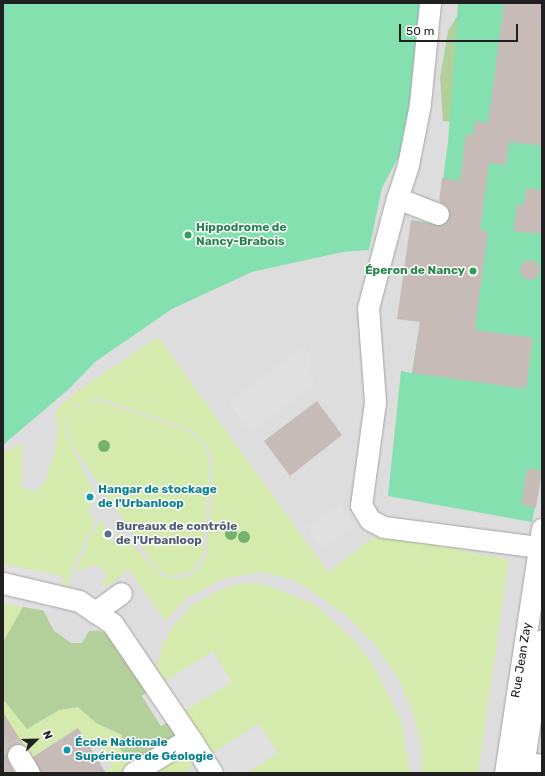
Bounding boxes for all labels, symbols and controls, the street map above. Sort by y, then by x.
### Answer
scale bar [401,16,520,42]
text: 50 m [406,24,434,38]
place label: Hippodrome de Nancy-Brabois [196,221,287,249]
marker: Hippodrome de Nancy-Brabois [183,230,193,240]
place label: Éperon de Nancy [365,264,465,278]
marker: Éperon de Nancy [468,266,478,276]
place label: Hangar de stockage de l'Urbanloop [98,483,217,511]
marker: Hangar de stockage de l'Urbanloop [85,492,95,502]
place label: Bureaux de contrôle de l'Urbanloop [116,520,237,548]
marker: Bureaux de contrôle de l'Urbanloop [103,529,113,539]
street label: Rue Jean Zay [509,621,535,699]
north arrow [16,720,56,760]
text: N [40,729,55,741]
place label: École Nationale Supérieure de Géologie [75,736,213,764]
marker: École Nationale Supérieure de Géologie [62,745,72,755]

